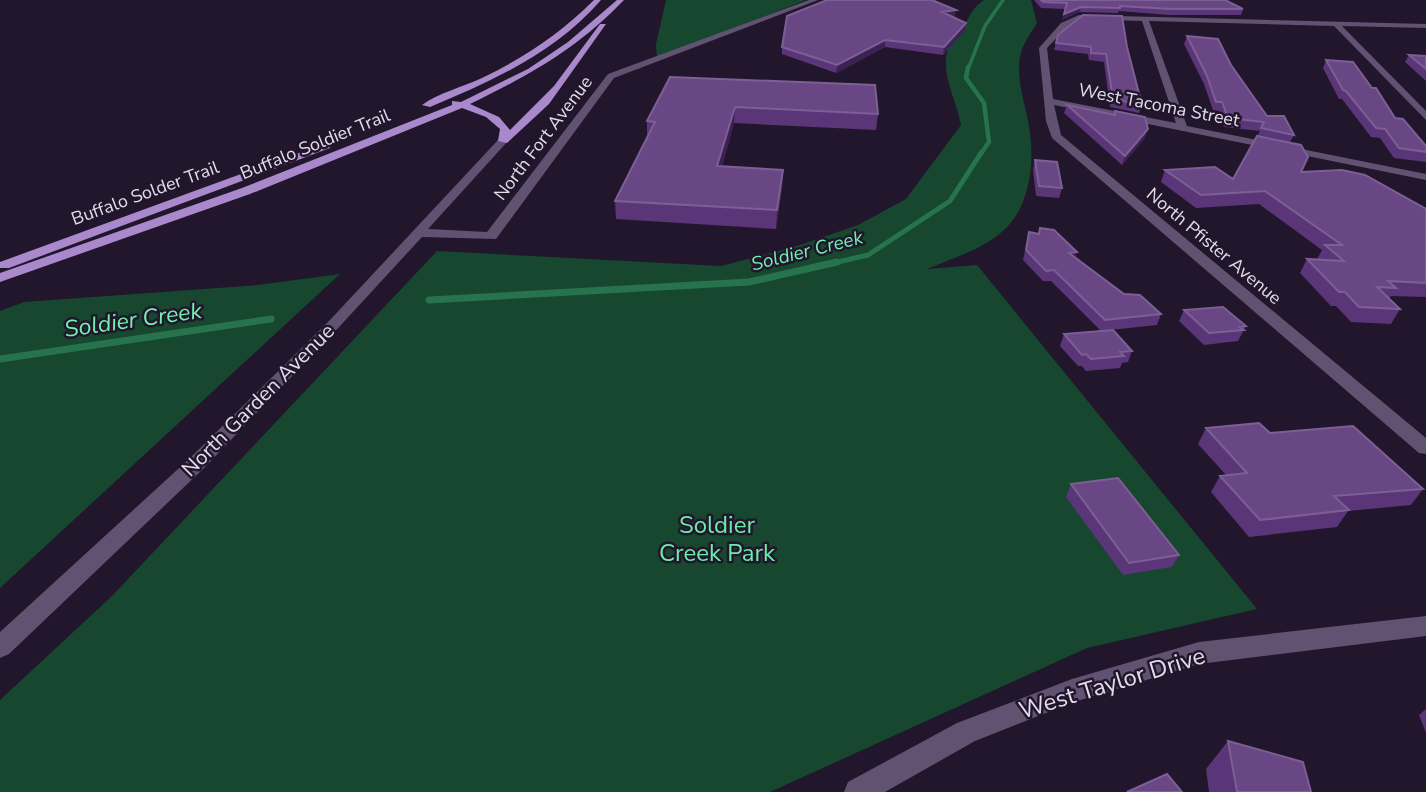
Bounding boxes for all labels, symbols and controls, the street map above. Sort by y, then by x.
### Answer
street label: North Fort Avenue [488,71,598,205]
street label: West Tacoma Street [1076,78,1242,133]
street label: Buffalo Soldier Trail [236,103,394,185]
street label: Buffalo Solder Trail [68,155,223,231]
street label: North Pfister Avenue [1141,182,1287,310]
water label: Soldier Creek [748,224,866,277]
water label: Soldier Creek [62,295,204,345]
street label: North Garden Avenue [175,317,341,483]
park label: Soldier Creek Park [659,509,776,569]
street label: West Taylor Drive [1015,639,1209,727]

